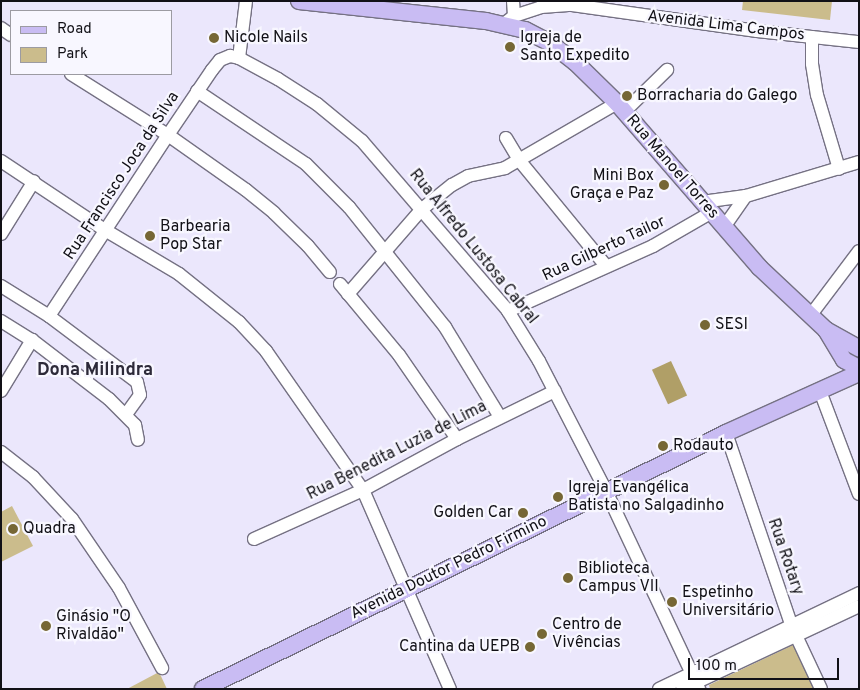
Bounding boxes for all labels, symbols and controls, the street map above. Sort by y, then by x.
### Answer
street label: Avenida Lima Campos [646,7,806,45]
legend [10,10,172,75]
text: Road [57,20,92,39]
place label: Nicole Nails [224,28,308,48]
place label: Igreja de Santo Expedito [520,28,630,66]
marker: Nicole Nails [208,32,220,44]
marker: Igreja de Santo Expedito [504,41,516,53]
text: Park [57,45,88,64]
place label: Borracharia do Galego [637,86,797,106]
street label: Rua Francisco Joca da Silva [60,88,184,264]
marker: Borracharia do Galego [621,90,633,102]
street label: Rua Manoel Torres [621,111,723,223]
street label: Rua Alfredo Lustosa Cabral [404,166,542,328]
place label: Mini Box Graça e Paz [570,166,654,204]
marker: Mini Box Graça e Paz [658,179,670,191]
street label: Rua Gilberto Tailor [539,212,669,286]
place label: Barbearia Pop Star [160,217,230,255]
marker: Barbearia Pop Star [144,230,156,242]
place label: SESI [715,315,748,335]
marker: SESI [699,319,711,331]
district label: Dona Milindra [37,360,153,382]
street label: Rua Benedita Luzia de Lima [304,397,490,505]
place label: Rodauto [673,436,734,456]
marker: Rodauto [657,440,669,452]
place label: Igreja Evangélica Batista no Salgadinho [568,478,724,516]
marker: Igreja Evangélica Batista no Salgadinho [552,491,564,503]
place label: Golden Car [433,503,513,523]
marker: Golden Car [517,507,529,519]
street label: Avenida Doutor Pedro Firmino [348,512,550,624]
street label: Rua Rotary [763,516,807,598]
place label: Quadra [23,519,76,539]
marker: Quadra [7,523,19,535]
place label: Biblioteca Campus VII [578,559,659,597]
marker: Biblioteca Campus VII [562,572,574,584]
place label: Espetinho Universitário [682,583,774,621]
marker: Espetinho Universitário [666,596,678,608]
place label: Ginásio "O Rivaldão" [56,607,131,645]
place label: Centro de Vivências [552,615,621,653]
marker: Ginásio "O Rivaldão" [40,620,52,632]
marker: Centro de Vivências [536,628,548,640]
place label: Cantina da UEPB [399,637,520,657]
marker: Cantina da UEPB [524,641,536,653]
scale bar [690,648,841,680]
text: 100 m [696,657,737,676]

